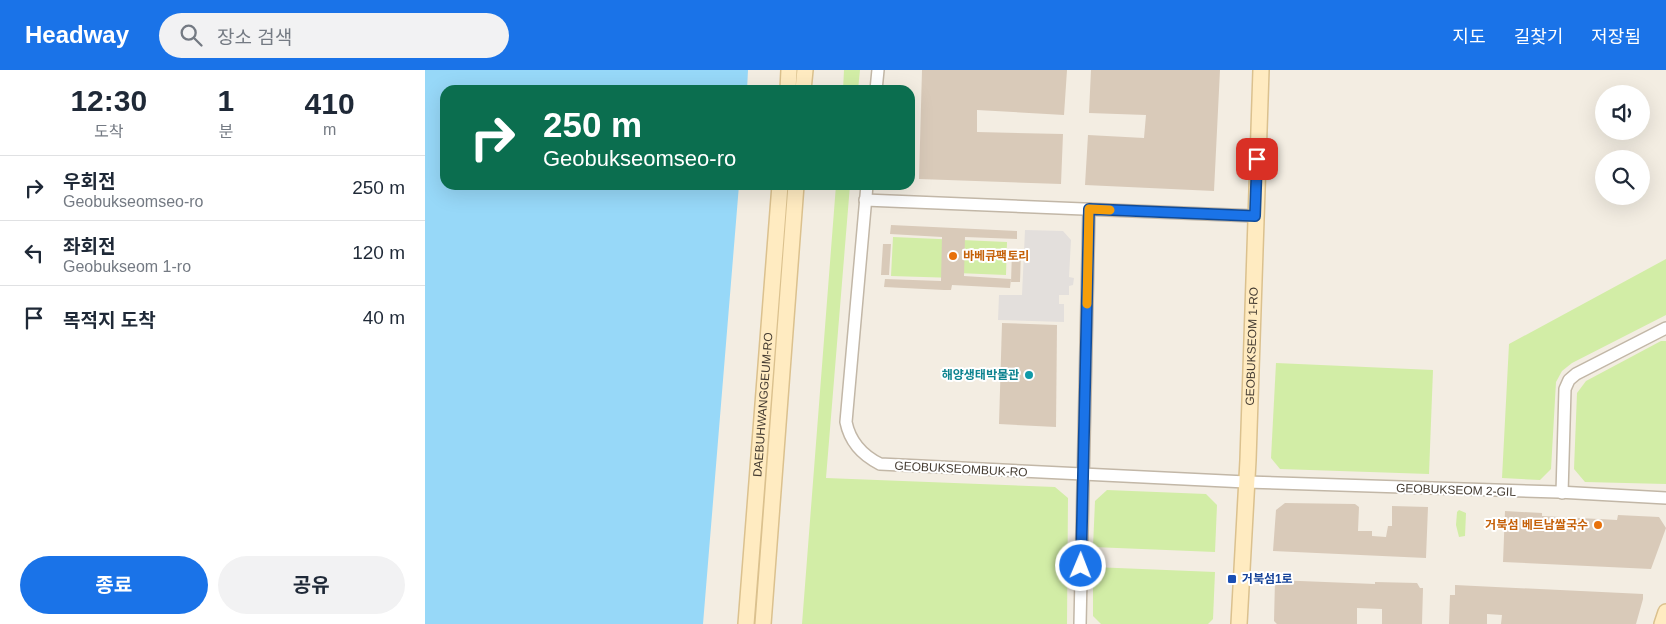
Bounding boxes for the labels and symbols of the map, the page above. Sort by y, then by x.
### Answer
pin [1236,138,1278,180]
place label: 바베큐팩토리 [963,249,1029,263]
marker: 바베큐팩토리 [947,250,959,262]
street label: GEOBUKSEOM 1-RO [1243,287,1261,406]
street label: DAEBUHWANGGEUM-RO [750,332,776,477]
place label: 해양생태박물관 [942,368,1019,382]
marker: 해양생태박물관 [1023,369,1035,381]
street label: GEOBUKSEOMBUK-RO [894,459,1028,479]
street label: GEOBUKSEOM 2-GIL [1396,481,1517,499]
place label: 거북섬 베트남쌀국수 [1485,518,1588,532]
marker: 거북섬 베트남쌀국수 [1592,519,1604,531]
position arrow [1054,539,1106,591]
place label: 거북섬1로 [1242,572,1293,586]
marker: 거북섬1로 [1226,573,1238,585]

